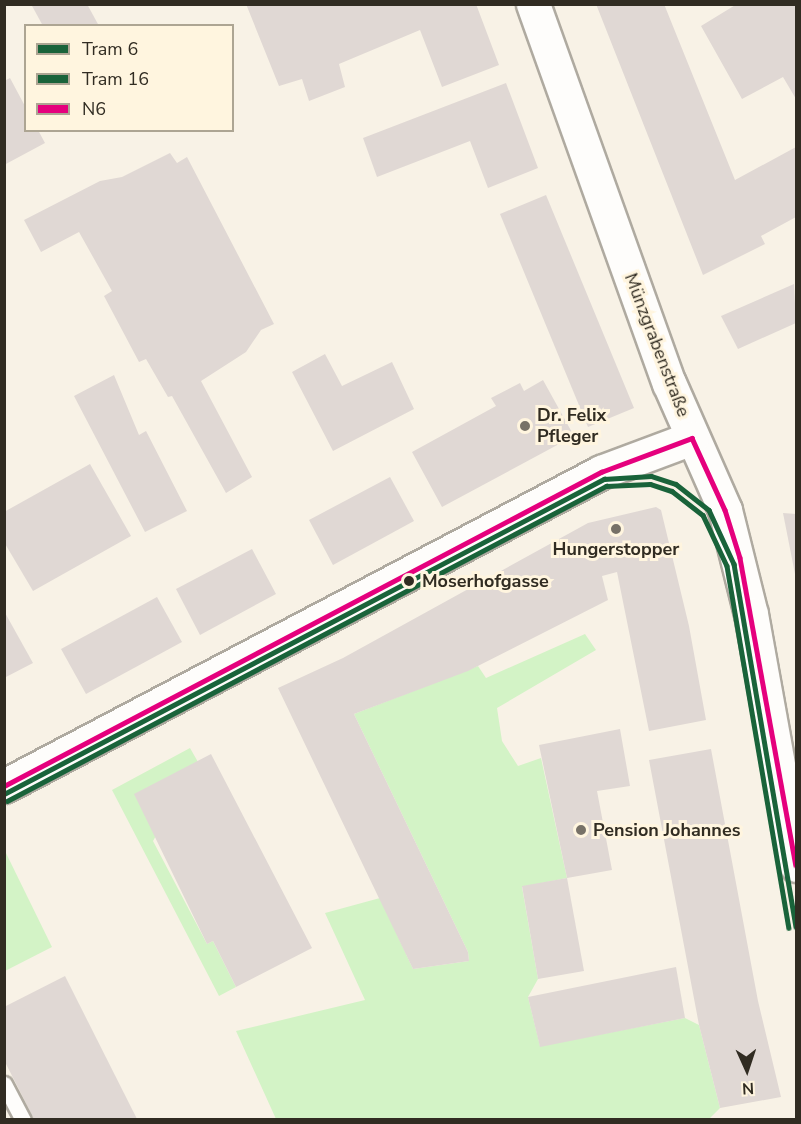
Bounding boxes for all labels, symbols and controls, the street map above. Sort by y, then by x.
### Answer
legend [24,24,234,132]
text: Tram 6 [82,37,138,61]
text: Tram 16 [82,67,149,91]
text: N6 [82,97,106,121]
street label: Münzgrabenstraße [620,270,694,420]
place label: Dr. Felix Pfleger [537,405,606,448]
marker: Dr. Felix Pfleger [518,419,532,433]
marker: Hungerstopper [609,522,623,536]
place label: Hungerstopper [553,538,679,560]
place label: Moserhofgasse [422,570,549,592]
marker: Moserhofgasse [400,572,418,590]
place label: Pension Johannes [593,819,740,841]
marker: Pension Johannes [574,823,588,837]
north arrow [717,1040,777,1100]
text: N [741,1077,754,1099]

